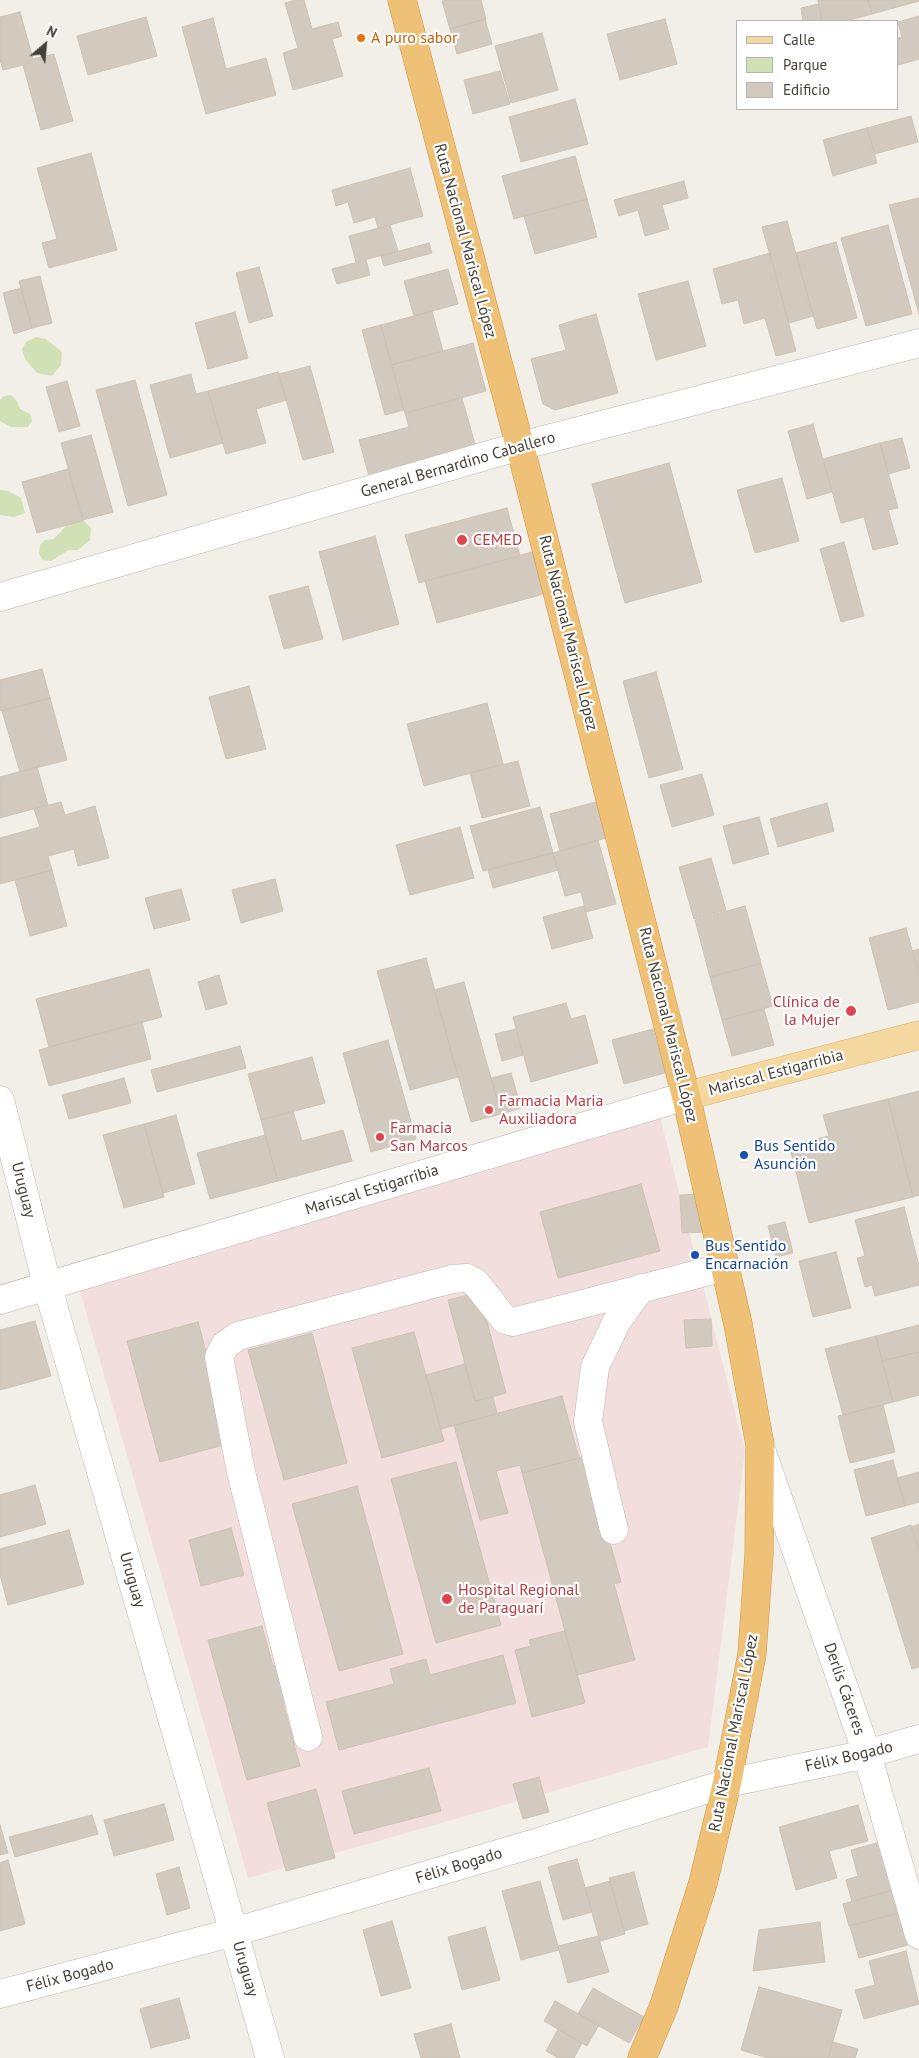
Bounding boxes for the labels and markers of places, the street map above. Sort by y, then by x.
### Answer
place label: A puro sabor [371,28,458,48]
marker: A puro sabor [355,32,367,44]
place label: CEMED [473,530,522,550]
marker: CEMED [455,533,469,547]
place label: Clínica de la Mujer [773,992,840,1030]
marker: Clínica de la Mujer [844,1004,858,1018]
place label: Farmacia Maria Auxiliadora [499,1091,604,1129]
marker: Farmacia Maria Auxiliadora [483,1104,495,1116]
place label: Farmacia San Marcos [390,1118,468,1156]
marker: Farmacia San Marcos [374,1131,386,1143]
place label: Bus Sentido Asunción [754,1136,835,1174]
marker: Bus Sentido Asunción [738,1149,750,1161]
place label: Bus Sentido Encarnación [705,1236,788,1274]
marker: Bus Sentido Encarnación [689,1249,701,1261]
place label: Hospital Regional de Paraguarí [458,1580,579,1618]
marker: Hospital Regional de Paraguarí [440,1592,454,1606]

